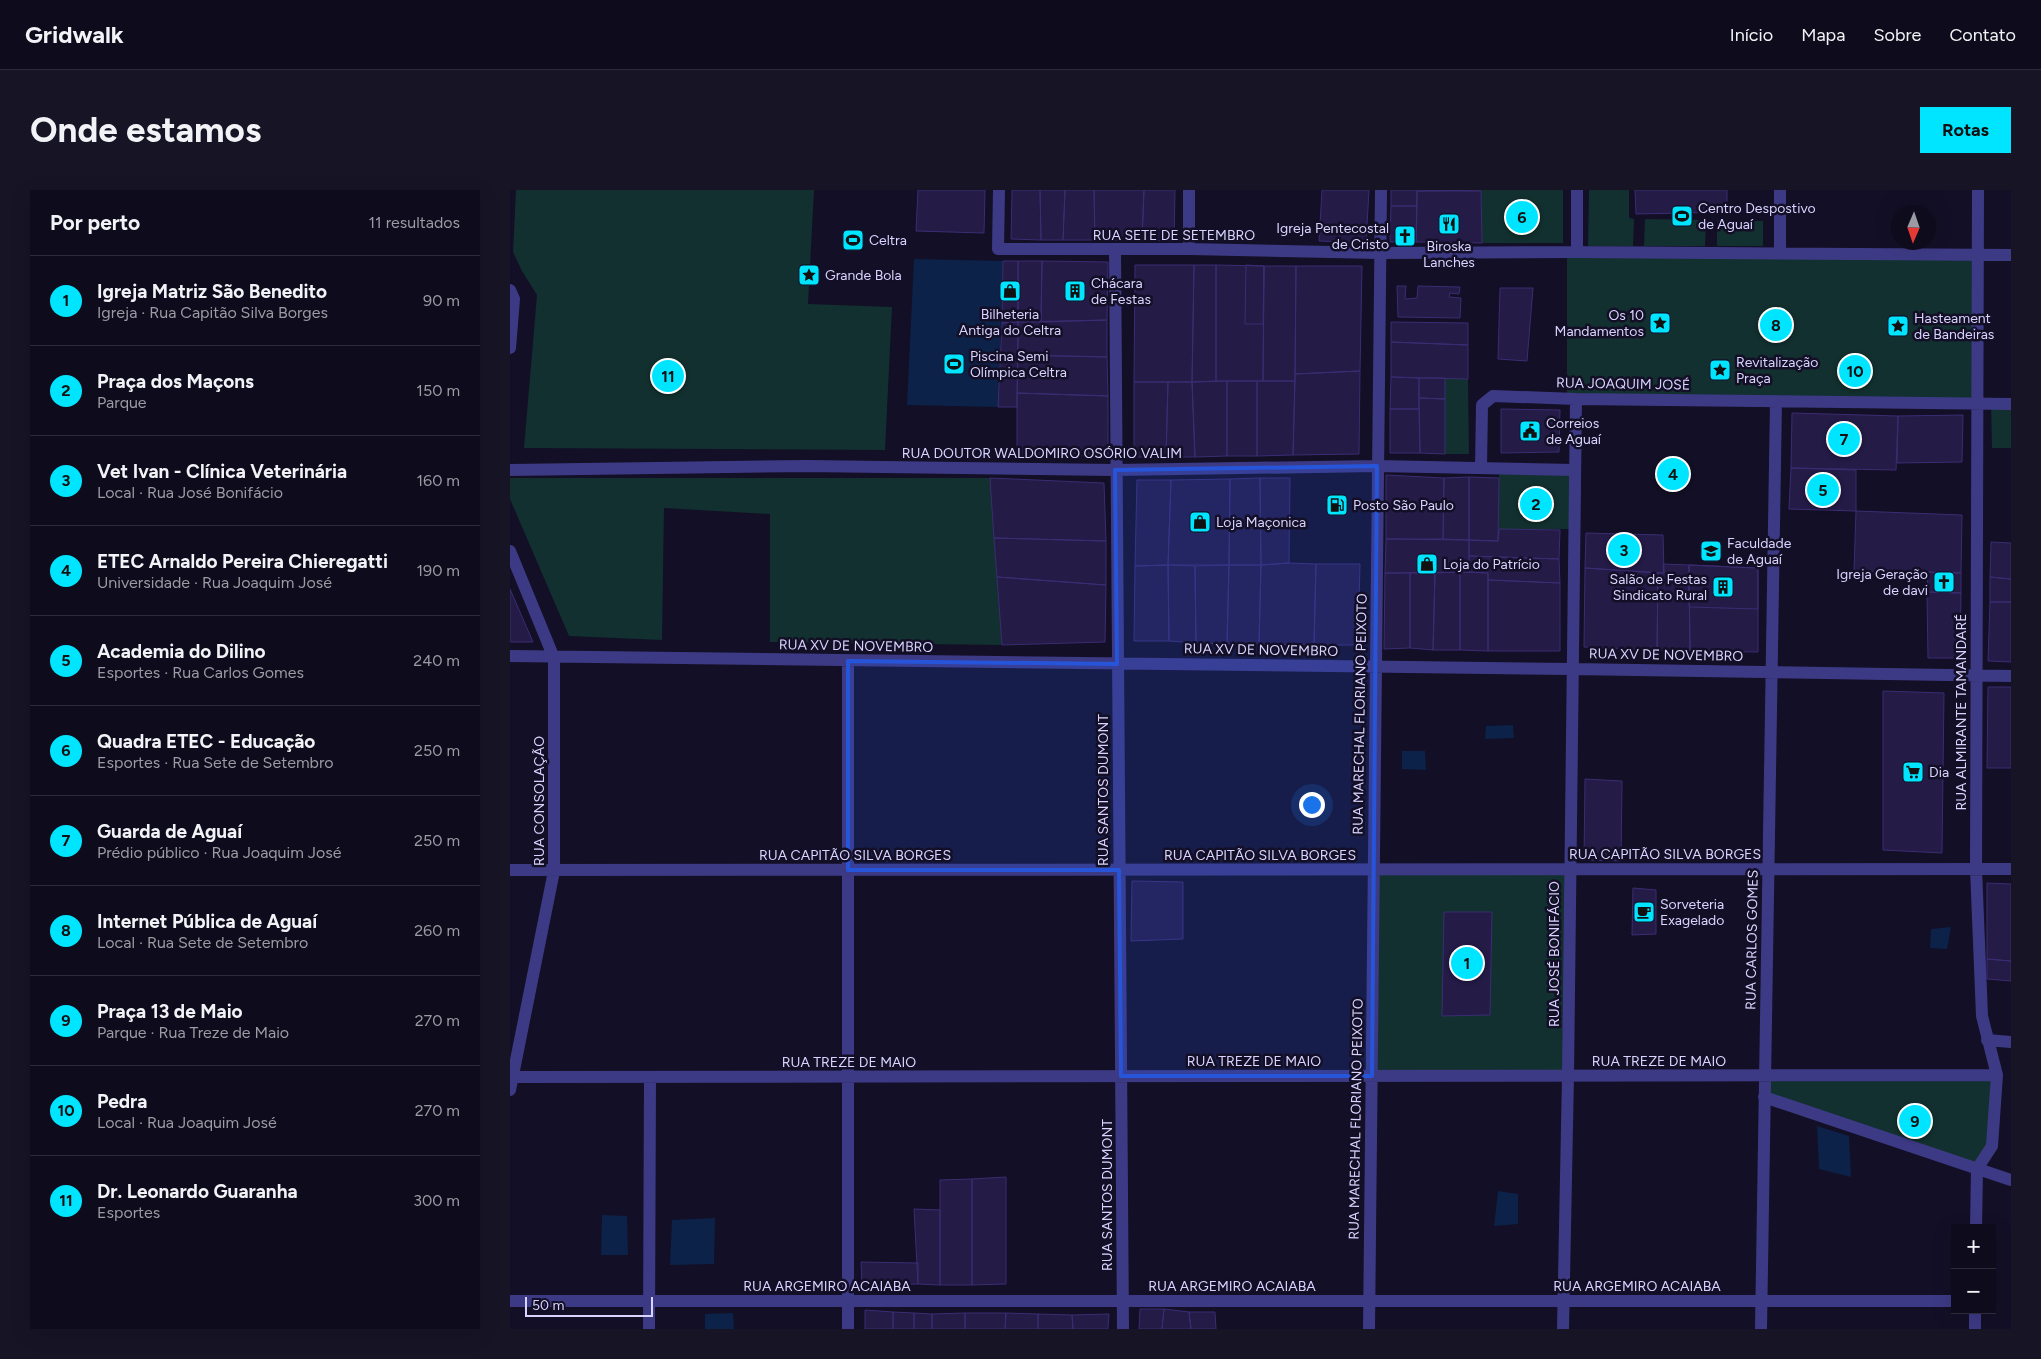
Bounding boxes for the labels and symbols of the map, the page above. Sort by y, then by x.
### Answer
pin: 6 [1506,198,1538,236]
place label: Centro Despostivo de Aguaí [1698,200,1816,233]
sports icon: Centro Despostivo de Aguaí [1670,204,1694,228]
north arrow [1891,205,1936,250]
restaurant icon: Biroska Lanches [1437,212,1461,236]
place label: Igreja Pentecostal de Cristo [1276,220,1389,253]
church icon: Igreja Pentecostal de Cristo [1393,224,1417,248]
street label: RUA SETE DE SETEMBRO [1093,227,1255,244]
sports icon: Celtra [841,228,865,252]
place label: Celtra [869,232,907,249]
place label: Biroska Lanches [1423,238,1475,271]
place icon: Grande Bola [797,263,821,287]
place label: Grande Bola [825,267,902,284]
place label: Chácara de Festas [1091,275,1151,308]
shop icon: Bilheteria Antiga do Celtra [998,279,1022,303]
building icon: Chácara de Festas [1063,279,1087,303]
place label: Bilheteria Antiga do Celtra [959,306,1061,339]
pin: 8 [1760,306,1792,344]
place label: Os 10 Mandamentos [1555,307,1644,340]
place label: Hasteament de Bandeiras [1914,310,1994,343]
place icon: Os 10 Mandamentos [1648,311,1672,335]
place icon: Hasteament de Bandeiras [1886,314,1910,338]
place label: Piscina Semi Olímpica Celtra [970,348,1067,381]
sports icon: Piscina Semi Olímpica Celtra [942,352,966,376]
pin: 10 [1839,352,1871,390]
place label: Revitalização Praça [1736,354,1818,387]
pin: 11 [652,357,684,395]
place icon: Revitalização Praça [1708,358,1732,382]
street label: RUA JOAQUIM JOSÉ [1556,374,1690,394]
place label: Correios de Aguaí [1546,415,1602,448]
public building icon: Correios de Aguaí [1518,419,1542,443]
pin: 7 [1828,420,1860,458]
street label: RUA DOUTOR WALDOMIRO OSÓRIO VALIM [902,445,1182,462]
pin: 4 [1657,455,1689,493]
pin: 5 [1807,471,1839,509]
pin: 2 [1520,485,1552,523]
fuel station icon: Posto São Paulo [1325,493,1349,517]
place label: Posto São Paulo [1353,497,1454,514]
shop icon: Loja Maçonica [1188,510,1212,534]
place label: Loja Maçonica [1216,514,1306,531]
pin: 3 [1608,531,1640,569]
place label: Faculdade de Aguaí [1727,535,1792,568]
school or university icon: Faculdade de Aguaí [1699,539,1723,563]
shop icon: Loja do Patrício [1415,552,1439,576]
place label: Loja do Patrício [1443,556,1540,573]
place label: Igreja Geração de davi [1836,566,1928,599]
church icon: Igreja Geração de davi [1932,570,1956,594]
place label: Salão de Festas Sindicato Rural [1610,571,1707,604]
building icon: Salão de Festas Sindicato Rural [1711,575,1735,599]
street label: RUA MARECHAL FLORIANO PEIXOTO [1349,593,1371,835]
street label: RUA ALMIRANTE TAMANDARÉ [1953,613,1970,811]
street label: RUA XV DE NOVEMBRO [779,636,933,656]
street label: RUA XV DE NOVEMBRO [1184,640,1338,660]
street label: RUA XV DE NOVEMBRO [1589,645,1743,665]
street label: RUA SANTOS DUMONT [1095,714,1112,866]
street label: RUA CONSOLAÇÃO [531,736,548,866]
supermarket icon: Dia [1901,760,1925,784]
place label: Dia [1929,764,1949,781]
your location [1299,792,1325,818]
street label: RUA CAPITÃO SILVA BORGES [1569,846,1761,863]
street label: RUA CAPITÃO SILVA BORGES [759,847,951,864]
street label: RUA CAPITÃO SILVA BORGES [1164,847,1356,864]
street label: RUA CARLOS GOMES [1742,870,1762,1010]
street label: RUA JOSÉ BONIFÁCIO [1546,881,1563,1027]
place label: Sorveteria Exagelado [1660,896,1724,929]
cafe icon: Sorveteria Exagelado [1632,900,1656,924]
pin: 1 [1451,944,1483,982]
street label: RUA MARECHAL FLORIANO PEIXOTO [1345,998,1367,1240]
street label: RUA TREZE DE MAIO [1187,1053,1321,1070]
street label: RUA TREZE DE MAIO [1592,1053,1726,1070]
street label: RUA TREZE DE MAIO [782,1054,916,1071]
pin: 9 [1899,1102,1931,1140]
street label: RUA SANTOS DUMONT [1099,1119,1116,1271]
street label: RUA ARGEMIRO ACAIABA [743,1278,911,1295]
street label: RUA ARGEMIRO ACAIABA [1148,1278,1316,1295]
street label: RUA ARGEMIRO ACAIABA [1553,1278,1721,1295]
scale bar [525,1294,652,1317]

